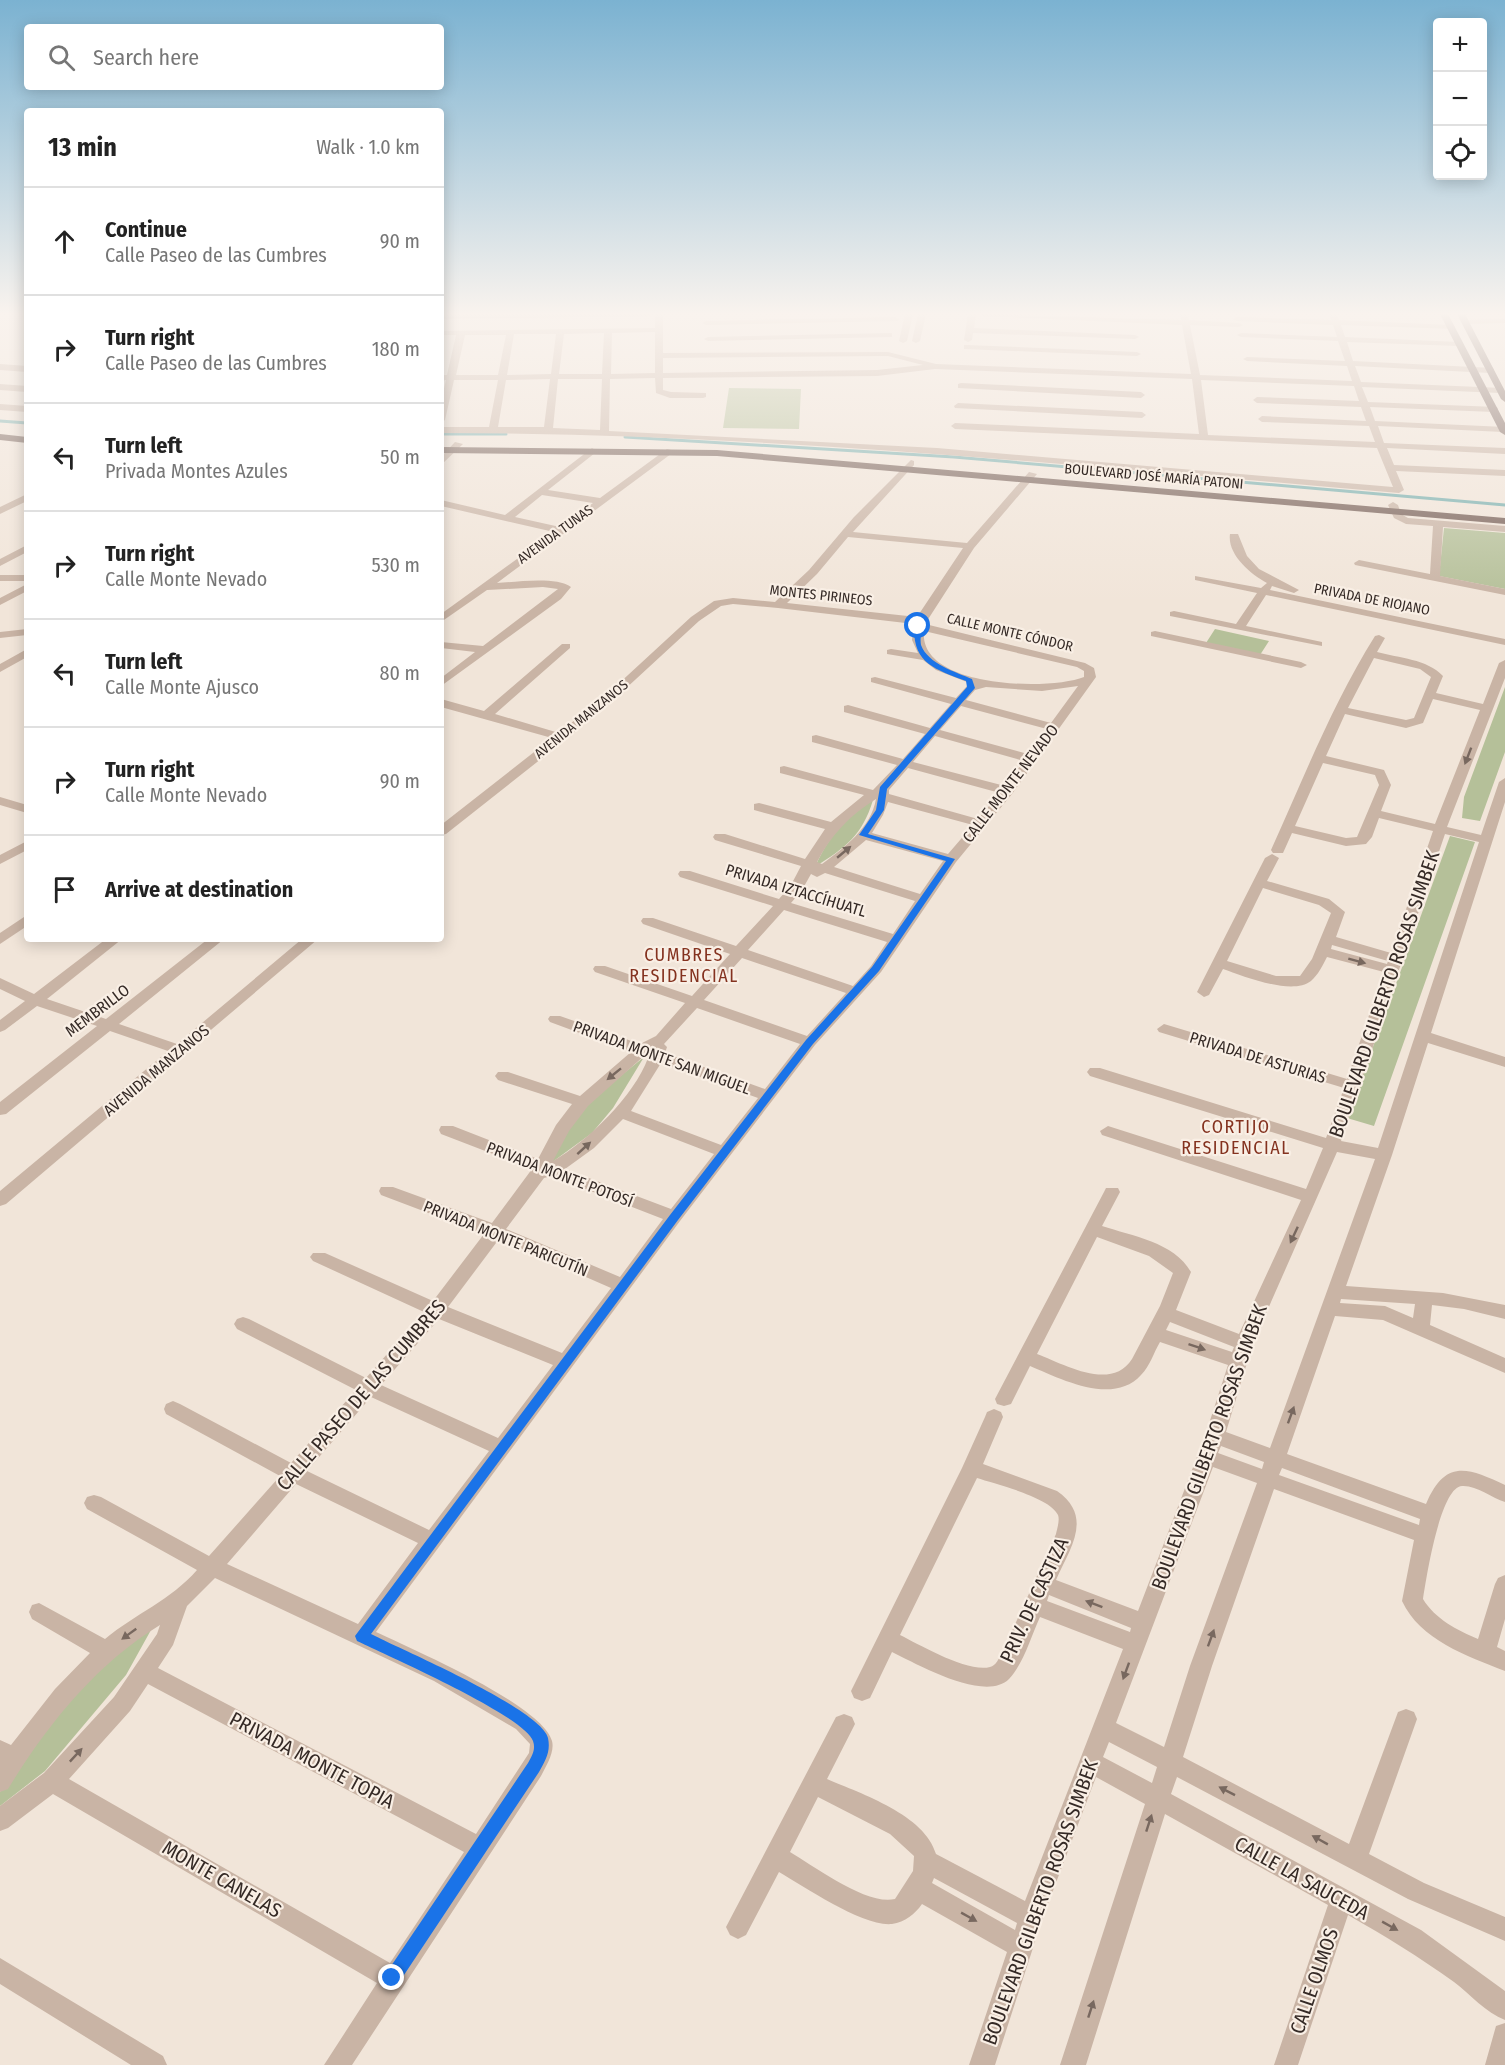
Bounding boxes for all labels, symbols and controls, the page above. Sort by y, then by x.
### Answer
map controls [1433,18,1487,180]
button: + [1433,18,1487,72]
search box [24,24,444,90]
icon: search [45,41,78,74]
text: Search here [93,44,199,71]
button: − [1433,72,1487,126]
button: locate [1433,126,1487,180]
text: 13 min [48,132,117,163]
text: Walk · 1.0 km [316,135,420,159]
text: Continue [105,216,187,243]
icon: ahead [48,225,81,258]
text: 90 m [380,229,420,253]
text: Calle Paseo de las Cumbres [105,243,327,267]
text: Turn right [105,324,194,351]
icon: right [48,333,81,366]
text: 180 m [372,337,420,361]
text: Calle Paseo de las Cumbres [105,351,327,375]
text: Turn left [105,432,183,459]
icon: left [48,441,81,474]
text: 50 m [380,445,420,469]
text: Privada Montes Azules [105,459,288,483]
street label: BOULEVARD JOSÉ MARÍA PATONI [1064,459,1244,493]
street label: AVENIDA TUNAS [514,501,596,567]
text: Turn right [105,540,194,567]
icon: right [48,549,81,582]
text: 530 m [371,553,420,577]
text: Calle Monte Nevado [105,567,267,591]
street label: PRIVADA DE RIOJANO [1312,580,1432,619]
street label: MONTES PIRINEOS [769,582,873,609]
street label: CALLE MONTE CÓNDOR [945,609,1075,655]
route start [904,612,930,638]
text: Turn left [105,648,183,675]
icon: left [48,657,81,690]
text: 80 m [380,661,420,685]
text: Calle Monte Ajusco [105,675,259,699]
street label: AVENIDA MANZANOS [531,676,632,762]
street label: CALLE MONTE NEVADO [958,721,1062,846]
one-way arrow [1462,747,1472,765]
text: Turn right [105,756,194,783]
icon: right [48,765,81,798]
text: 90 m [380,769,420,793]
text: Calle Monte Nevado [105,783,267,807]
one-way arrow [836,846,851,859]
street label: BOULEVARD GILBERTO ROSAS SIMBEK [1324,847,1445,1141]
street label: PRIVADA IZTACCÍHUATL [723,860,869,921]
icon: arrive [48,873,81,906]
text: Arrive at destination [105,876,293,903]
district label: CUMBRES RESIDENCIAL [629,944,739,987]
one-way arrow [1348,956,1366,966]
street label: MEMBRILLO [61,980,133,1041]
street label: PRIVADA MONTE SAN MIGUEL [571,1017,753,1098]
street label: AVENIDA MANZANOS [100,1021,213,1120]
street label: PRIVADA DE ASTURIAS [1187,1028,1328,1087]
one-way arrow [606,1067,622,1080]
district label: CORTIJO RESIDENCIAL [1181,1116,1291,1159]
street label: PRIVADA MONTE POTOSÍ [484,1138,636,1211]
one-way arrow [576,1141,591,1155]
street label: PRIVADA MONTE PARICUTÍN [421,1197,591,1280]
one-way arrow [1289,1227,1298,1244]
street label: CALLE PASEO DE LAS CUMBRES [272,1295,451,1495]
street label: BOULEVARD GILBERTO ROSAS SIMBEK [1146,1301,1272,1593]
one-way arrow [1188,1343,1206,1353]
one-way arrow [1286,1406,1296,1424]
street label: PRIV. DE CASTIZA [995,1533,1074,1666]
one-way arrow [1085,1599,1103,1608]
one-way arrow [122,1628,137,1640]
one-way arrow [1206,1629,1216,1647]
one-way arrow [1120,1662,1130,1680]
street label: PRIVADA MONTE TOPIA [226,1706,399,1814]
one-way arrow [69,1747,83,1762]
street label: BOULEVARD GILBERTO ROSAS SIMBEK [977,1756,1103,2048]
one-way arrow [1218,1787,1236,1797]
one-way arrow [1145,1814,1155,1832]
street label: CALLE LA SAUCEDA [1231,1831,1374,1925]
street label: MONTE CANELAS [158,1835,286,1923]
one-way arrow [1311,1835,1328,1845]
one-way arrow [960,1912,977,1922]
one-way arrow [1382,1920,1398,1931]
street label: CALLE OLMOS [1285,1925,1343,2037]
route end [378,1964,404,1990]
one-way arrow [1086,2000,1096,2018]

